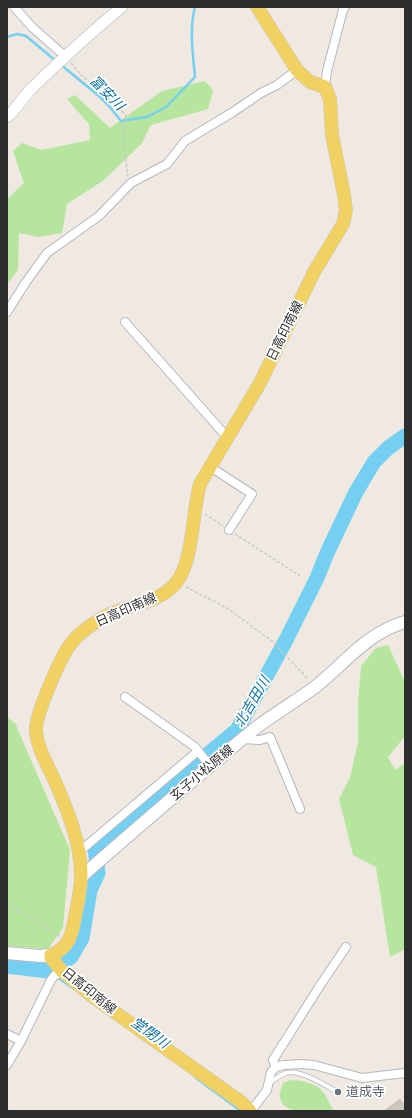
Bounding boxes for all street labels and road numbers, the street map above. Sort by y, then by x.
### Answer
street label: 日高印南線 [264,298,306,364]
street label: 日高印南線 [93,589,159,631]
street label: 玄子小松原線 [167,742,237,804]
street label: 日高印南線 [59,964,119,1018]

